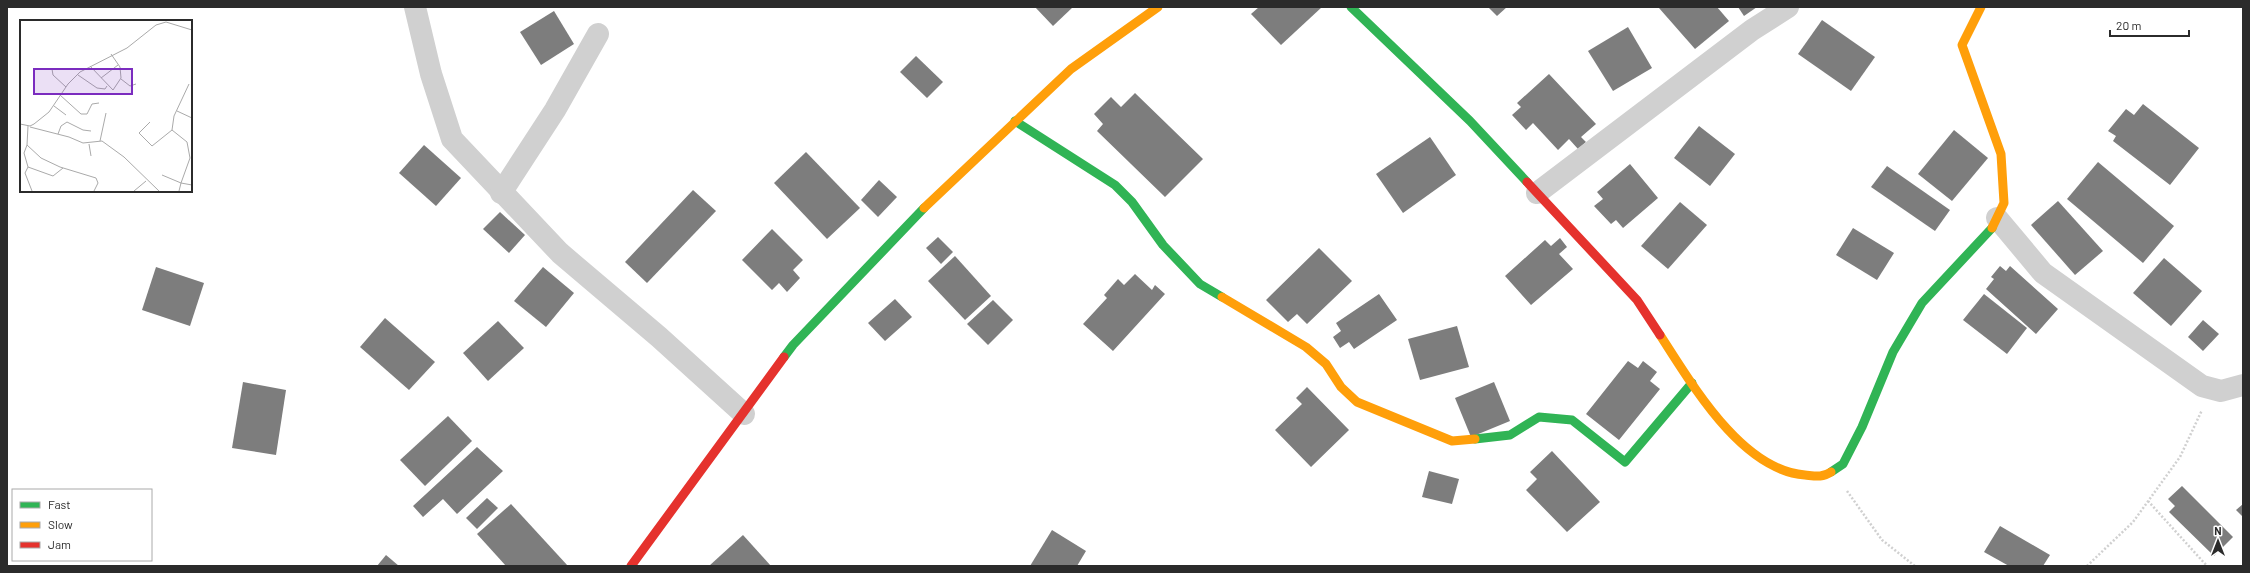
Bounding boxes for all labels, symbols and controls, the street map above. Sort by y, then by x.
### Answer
scale bar [2110,12,2189,38]
text: 20 m [2116,18,2142,32]
inset map [20,20,192,192]
legend [12,489,152,561]
text: Fast [48,497,71,511]
text: Slow [48,517,73,531]
north arrow [2198,521,2238,561]
text: N [2214,524,2222,537]
text: Jam [48,537,71,551]

